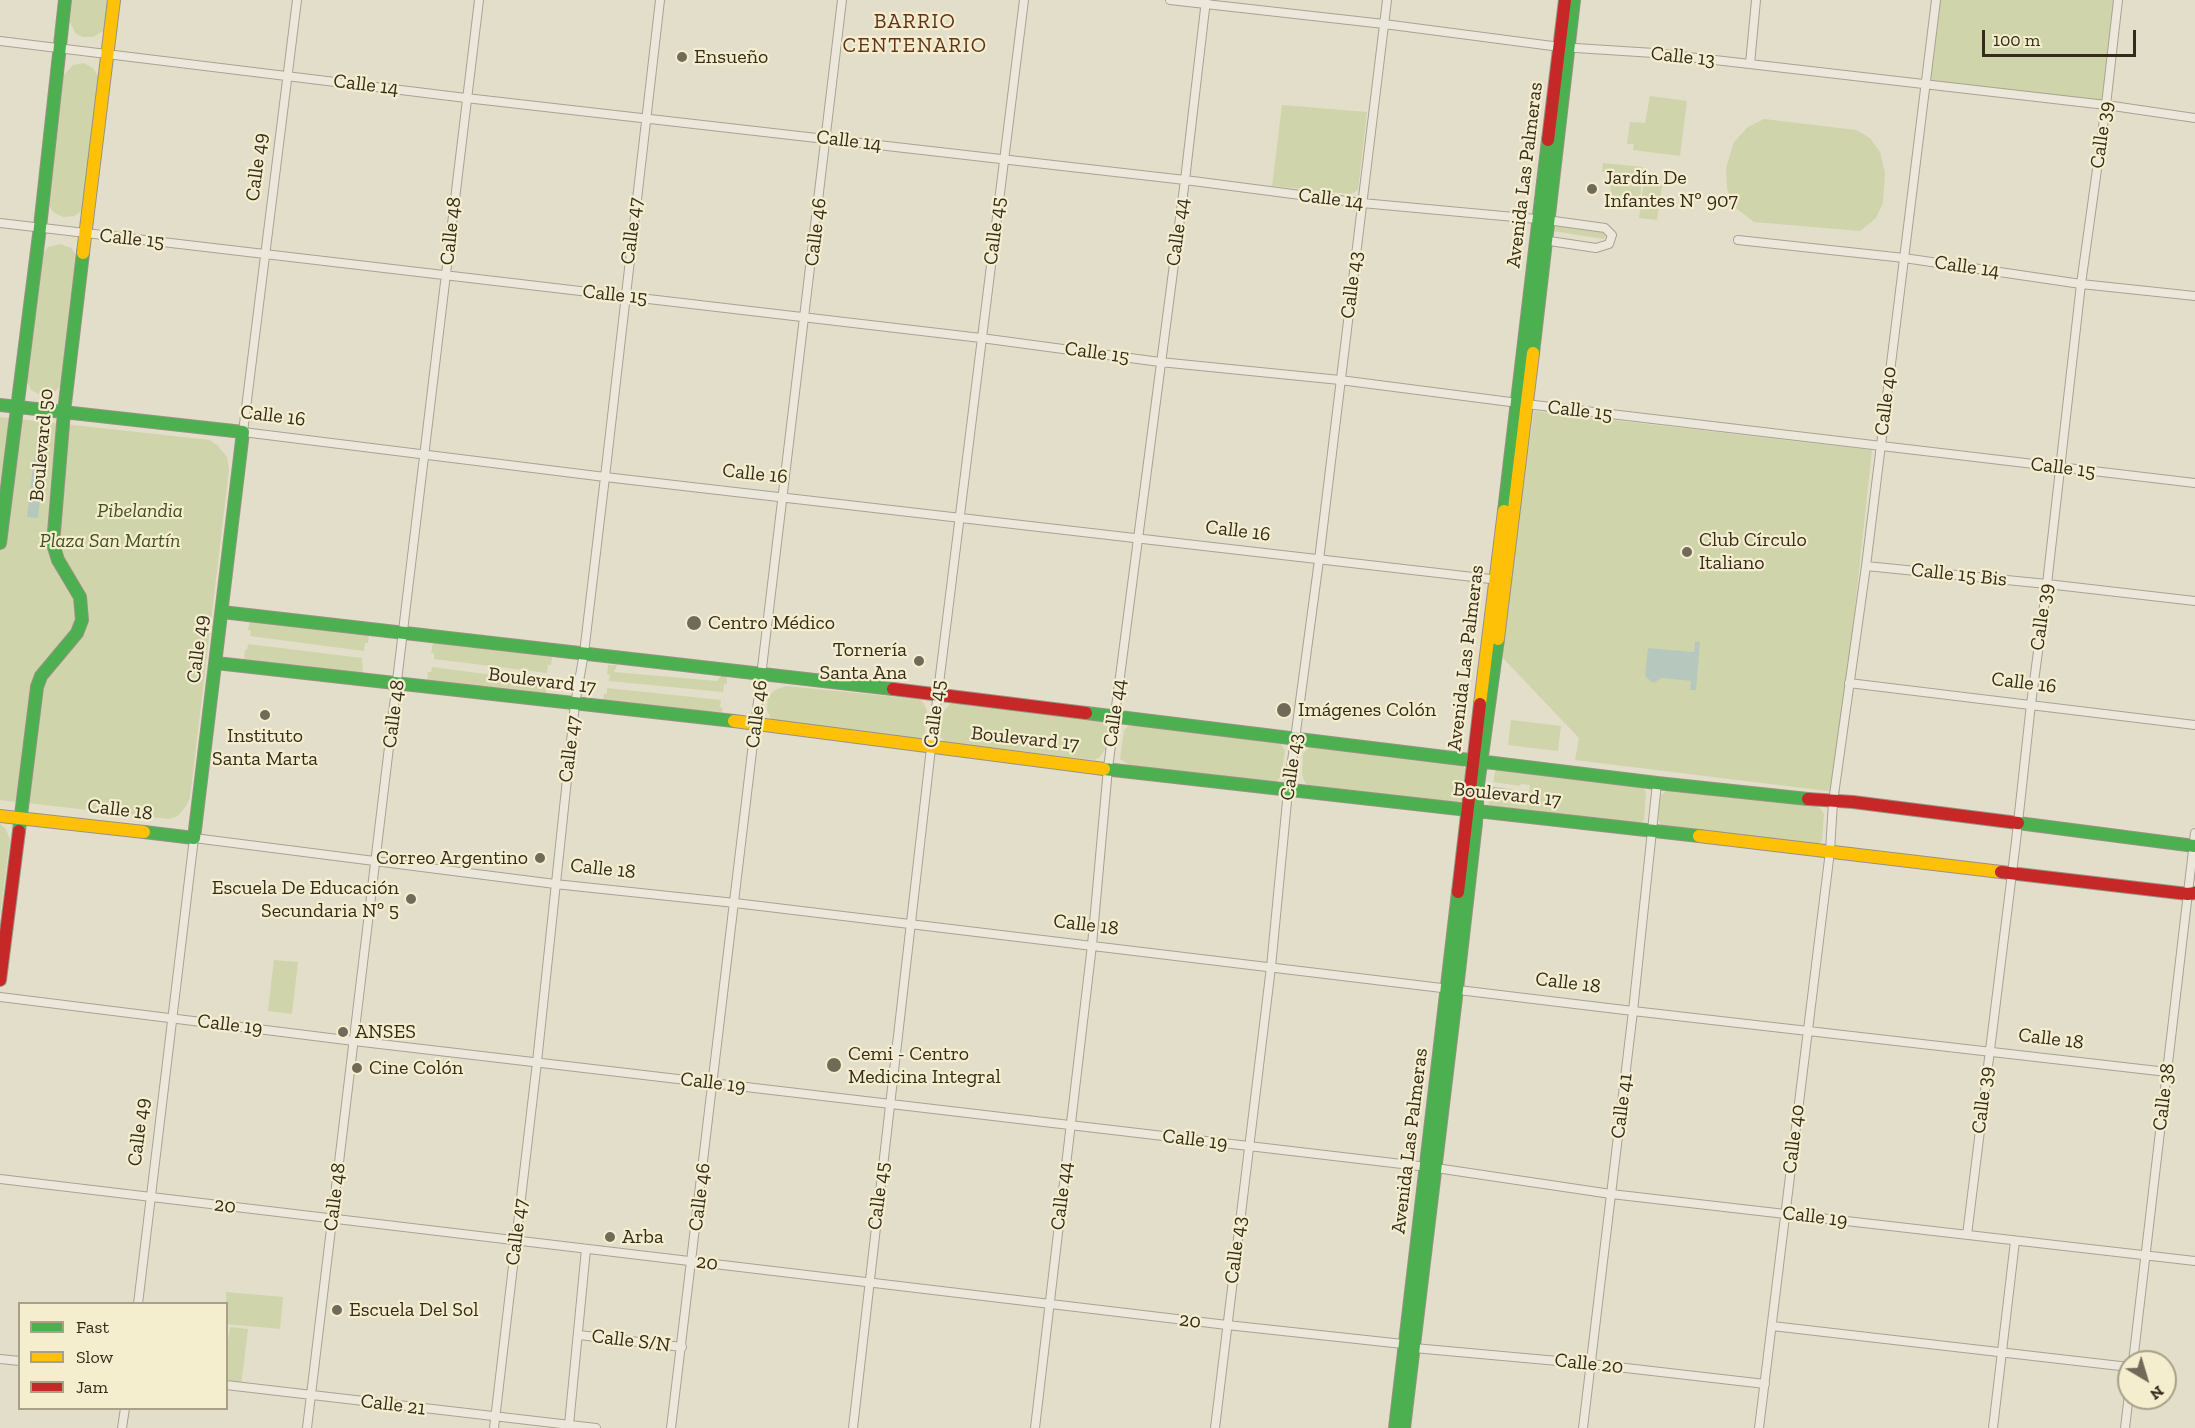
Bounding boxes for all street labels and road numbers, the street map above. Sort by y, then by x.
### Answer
street label: Calle 13 [1650,42,1716,72]
street label: Calle 14 [332,69,400,101]
street label: Avenida Las Palmeras [1502,81,1548,269]
street label: Calle 39 [2085,100,2119,170]
street label: Calle 14 [815,125,883,157]
street label: Calle 49 [241,132,273,202]
street label: Calle 14 [1297,183,1365,215]
street label: Calle 48 [435,196,467,266]
street label: Calle 47 [616,196,648,266]
street label: Calle 45 [979,196,1011,266]
street label: Calle 44 [1161,196,1195,268]
street label: Calle 46 [800,197,832,267]
street label: Calle 15 [98,224,166,254]
street label: Calle 43 [1336,250,1368,320]
street label: Calle 14 [1933,251,2001,283]
street label: Calle 15 [581,280,649,310]
street label: Calle 15 [1063,337,1131,369]
street label: Calle 40 [1870,365,1902,437]
street label: Boulevard 50 [25,387,59,503]
street label: Calle 15 [1546,395,1614,427]
street label: Calle 16 [239,400,307,432]
street label: Calle 15 [2029,452,2097,484]
street label: Calle 16 [721,459,789,489]
street label: Calle 16 [1204,515,1272,547]
street label: Calle 15 Bis [1910,558,2008,592]
street label: Avenida Las Palmeras [1443,564,1489,752]
street label: Calle 39 [2025,582,2059,652]
street label: Calle 49 [182,614,214,684]
street label: Boulevard 17 [487,662,597,700]
street label: Calle 16 [1990,667,2058,699]
street label: Calle 44 [1098,677,1132,749]
street label: Calle 48 [378,678,410,750]
street label: Calle 46 [741,679,773,749]
street label: Calle 45 [919,679,951,749]
street label: Calle 47 [554,714,586,784]
street label: Boulevard 17 [970,721,1080,757]
street label: Calle 43 [1275,732,1309,802]
street label: Boulevard 17 [1452,777,1562,813]
street label: Calle 18 [86,794,154,826]
street label: Calle 18 [569,854,637,884]
street label: Calle 18 [1052,909,1120,941]
street label: Calle 18 [1534,967,1602,999]
street label: Calle 19 [196,1009,264,1041]
street label: Calle 18 [2017,1023,2085,1055]
street label: Avenida Las Palmeras [1387,1047,1433,1235]
street label: Calle 38 [2148,1062,2180,1132]
street label: Calle 39 [1967,1065,1999,1135]
street label: Calle 19 [679,1067,747,1099]
street label: Calle 41 [1606,1072,1638,1140]
street label: Calle 49 [123,1097,155,1167]
street label: Calle 40 [1778,1103,1810,1175]
street label: Calle 19 [1161,1124,1229,1156]
street label: Calle 44 [1046,1160,1078,1232]
street label: Calle 48 [319,1161,351,1233]
street label: Calle 45 [863,1161,895,1231]
street label: Calle 46 [684,1162,716,1232]
street label: 20 [213,1193,237,1219]
street label: Calle 47 [501,1197,533,1267]
street label: Calle 19 [1781,1201,1849,1233]
street label: Calle 43 [1220,1215,1252,1285]
street label: 20 [695,1250,719,1276]
street label: 20 [1178,1308,1202,1334]
street label: Calle S/N [590,1324,672,1358]
street label: Calle 20 [1553,1348,1625,1380]
street label: Calle 21 [359,1389,427,1421]

